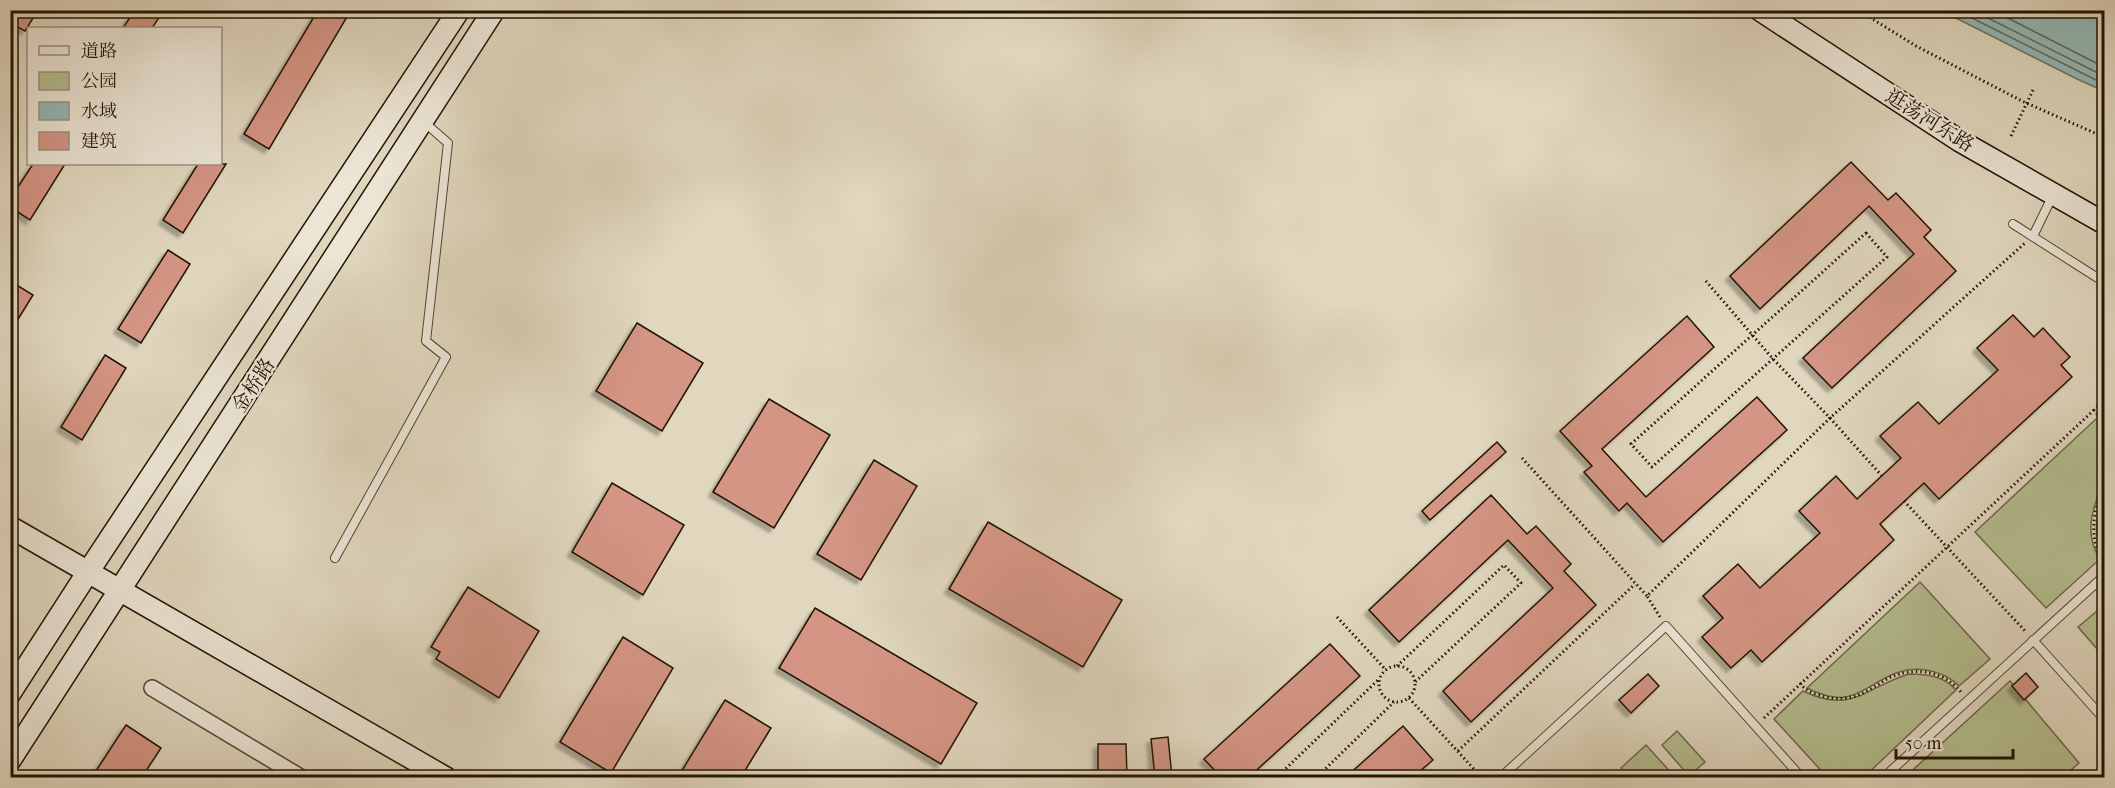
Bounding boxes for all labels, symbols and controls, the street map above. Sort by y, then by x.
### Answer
legend [27,27,222,165]
text: 道路 [81,41,117,62]
text: 公园 [81,71,117,92]
street label: 逛荡河东路 [1881,84,1978,157]
text: 水域 [81,101,117,122]
text: 建筑 [81,131,117,152]
street label: 金桥路 [227,354,279,417]
scale bar [1896,722,2013,760]
text: 50 m [1905,733,1942,754]

